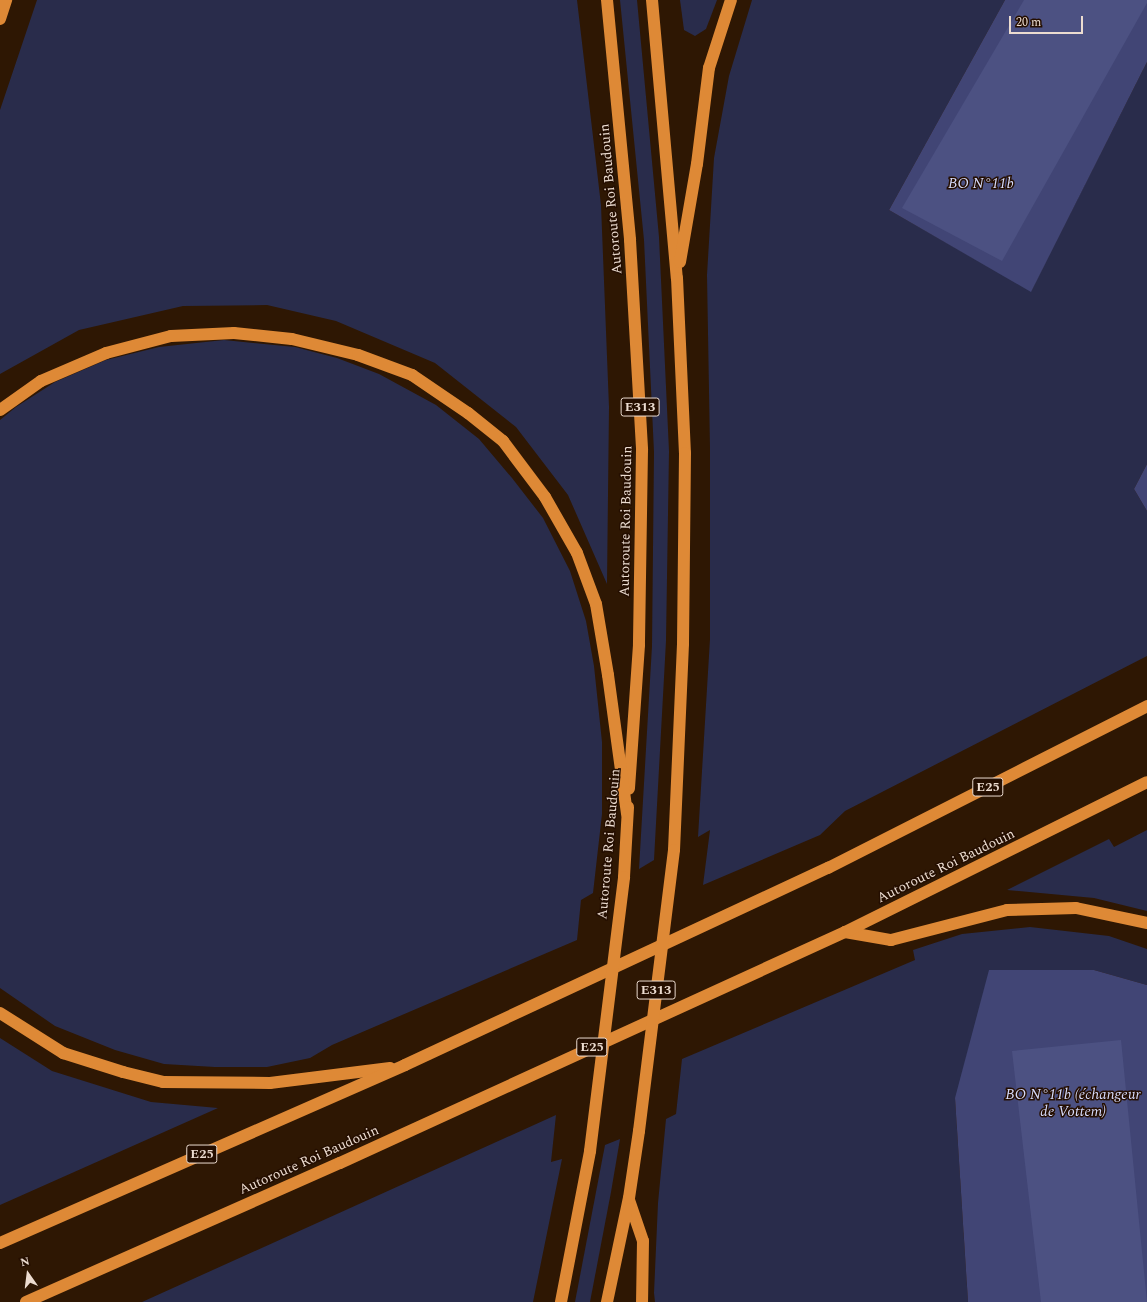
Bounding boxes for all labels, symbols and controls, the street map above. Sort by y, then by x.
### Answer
scale bar [1011,8,1085,34]
text: 20 m [1016,13,1041,32]
street label: Autoroute Roi Baudouin [596,123,626,275]
water label: BO N°11b [948,175,1014,193]
road number: E313 [620,396,660,418]
street label: Autoroute Roi Baudouin [616,445,636,597]
street label: Autoroute Roi Baudouin [594,768,624,920]
road number: E25 [972,776,1004,798]
street label: Autoroute Roi Baudouin [874,825,1018,907]
road number: E313 [636,979,676,1001]
road number: E25 [576,1036,608,1058]
water label: BO N°11b (échangeur de Vottem) [1005,1085,1141,1120]
street label: Autoroute Roi Baudouin [237,1122,381,1198]
road number: E25 [186,1143,218,1165]
text: N [19,1253,31,1271]
north arrow [8,1254,48,1294]

